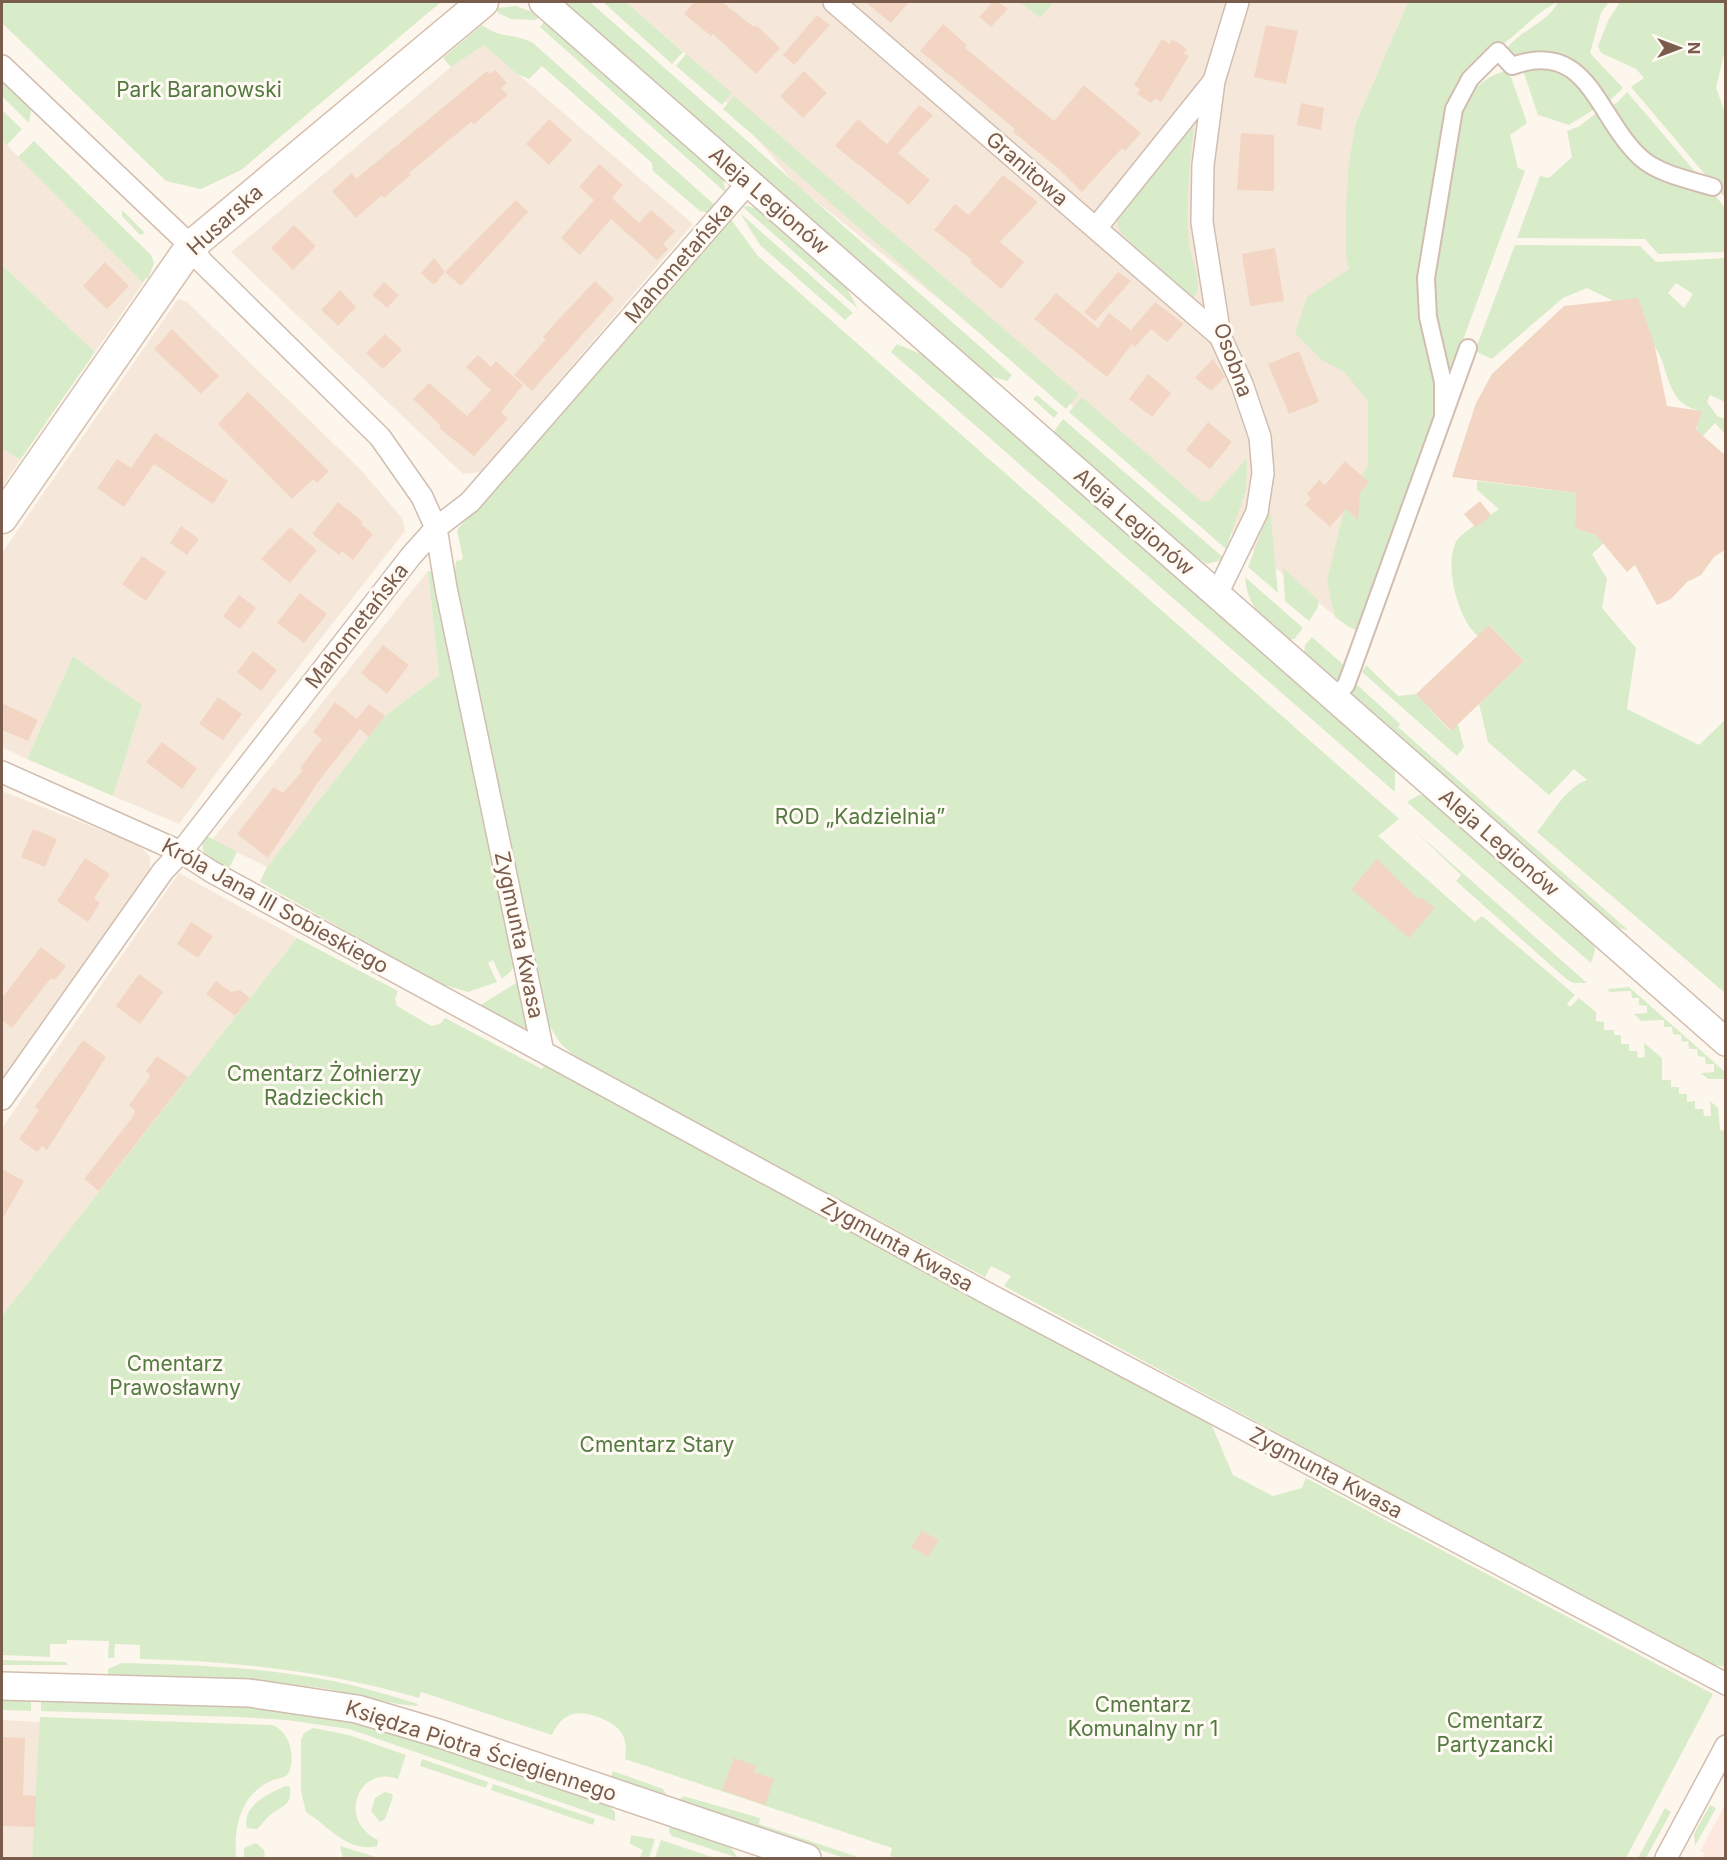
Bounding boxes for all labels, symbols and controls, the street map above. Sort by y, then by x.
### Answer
north arrow [1649,18,1709,78]
text: N [1684,42,1704,54]
park label: Park Baranowski [116,77,282,102]
street label: Granitowa [981,126,1074,211]
street label: Aleja Legionów [704,142,835,260]
street label: Husarska [182,179,268,260]
street label: Mahometańska [619,197,738,328]
street label: Osobna [1209,319,1258,400]
street label: Aleja Legionów [1069,463,1200,581]
street label: Mahometańska [300,558,413,693]
street label: Aleja Legionów [1434,784,1565,902]
park label: ROD „Kadzielnia” [775,804,945,829]
street label: Króla Jana III Sobieskiego [157,833,393,978]
street label: Zygmunta Kwasa [490,849,549,1021]
park label: Cmentarz Żołnierzy Radzieckich [227,1060,421,1110]
street label: Zygmunta Kwasa [817,1192,978,1297]
park label: Cmentarz Prawosławny [109,1351,241,1400]
street label: Zygmunta Kwasa [1245,1422,1407,1524]
park label: Cmentarz Stary [580,1432,735,1457]
park label: Cmentarz Komunalny nr 1 [1068,1692,1218,1741]
street label: Księdza Piotra Ściegiennego [342,1694,620,1806]
park label: Cmentarz Partyzancki [1437,1708,1553,1757]

